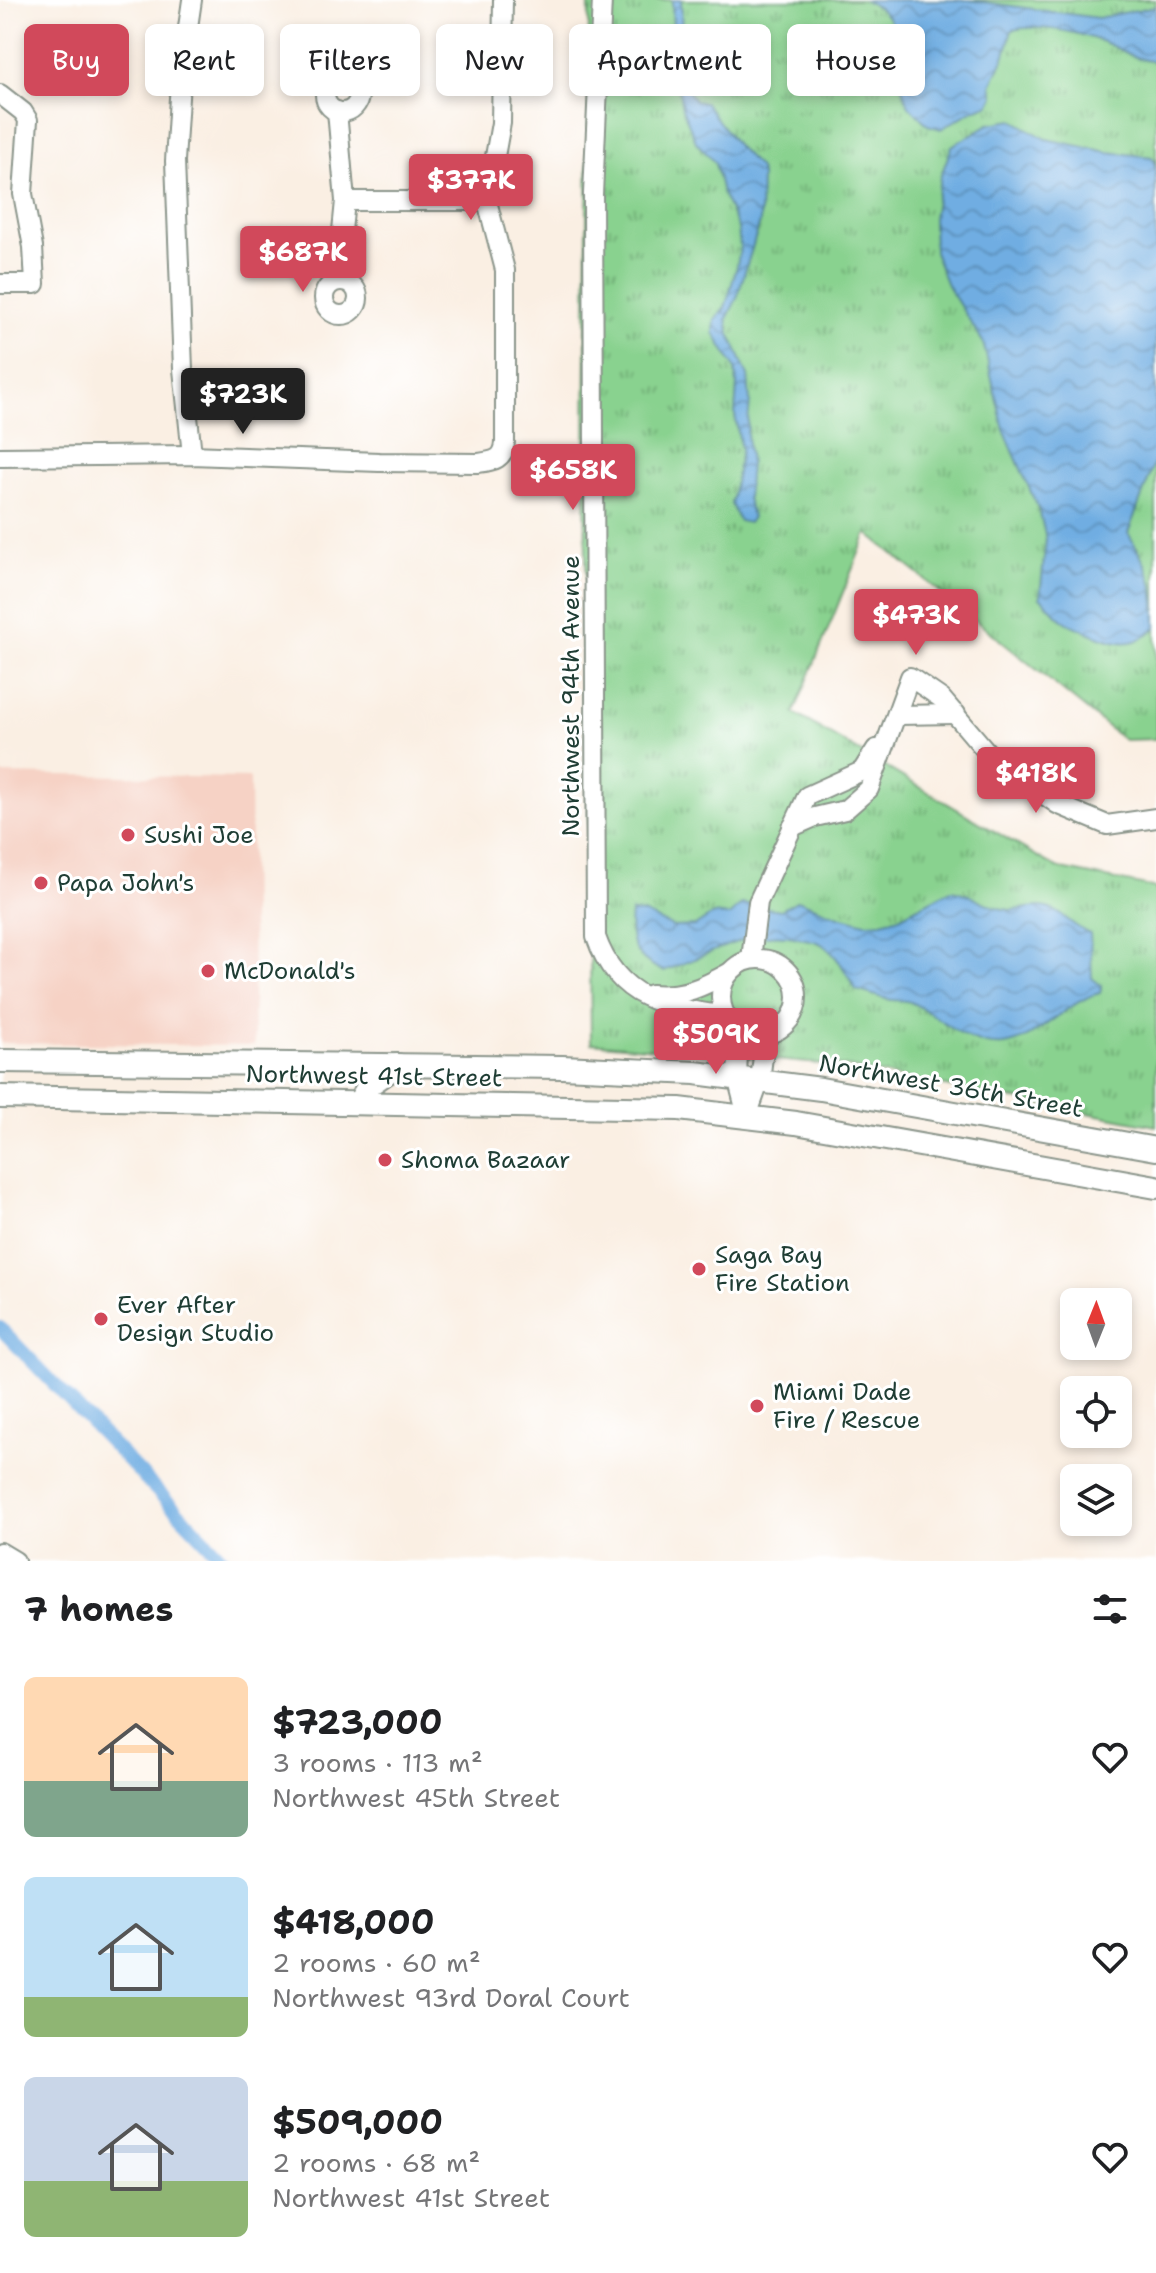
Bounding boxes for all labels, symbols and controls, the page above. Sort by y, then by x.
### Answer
chip: Buy [24,24,129,96]
chip: Rent [145,24,264,96]
chip: Filters [280,24,420,96]
chip: New [436,24,553,96]
chip: Apartment [569,24,771,96]
chip: House [787,24,925,96]
pin: $377K [415,154,527,222]
text: $377K [427,162,515,197]
pin: $687K [247,226,359,294]
text: $687K [258,234,348,269]
pin: $723K [187,368,299,436]
text: $723K [199,376,287,411]
pin: $658K [517,444,629,512]
text: $658K [529,452,617,487]
street label: Northwest 94th Avenue [555,555,587,837]
pin: $473K [860,589,972,657]
text: $473K [872,597,960,632]
pin: $418K [980,747,1092,815]
text: $418K [995,755,1077,790]
place label: Sushi Joe [144,819,254,851]
marker: Sushi Joe [119,826,137,844]
place label: Papa John's [57,867,194,899]
marker: Papa John's [32,874,50,892]
place label: McDonald's [224,955,356,987]
marker: McDonald's [199,962,217,980]
pin: $509K [660,1008,772,1076]
text: $509K [672,1016,760,1051]
street label: Northwest 36th Street [816,1047,1086,1125]
street label: Northwest 41st Street [245,1058,503,1094]
place label: Shoma Bazaar [401,1144,570,1176]
marker: Shoma Bazaar [376,1151,394,1169]
place label: Saga Bay Fire Station [715,1239,850,1299]
marker: Saga Bay Fire Station [690,1260,708,1278]
north arrow [1060,1288,1132,1360]
map controls [1060,1288,1132,1536]
place label: Ever After Design Studio [117,1289,274,1349]
marker: Ever After Design Studio [92,1310,110,1328]
place label: Miami Dade Fire / Rescue [773,1376,920,1436]
button: locate [1060,1376,1132,1448]
marker: Miami Dade Fire / Rescue [748,1397,766,1415]
button: layers [1060,1464,1132,1536]
text: 7 homes [24,1586,173,1632]
icon: filters [1088,1587,1132,1631]
text: $723,000 [272,1699,443,1745]
icon: home [88,1709,184,1805]
icon: heart [1088,1735,1132,1779]
text: 3 rooms · 113 m² [272,1745,483,1780]
text: Northwest 45th Street [272,1780,560,1815]
text: $418,000 [272,1899,434,1945]
icon: home [88,1909,184,2005]
icon: heart [1088,1935,1132,1979]
text: 2 rooms · 60 m² [272,1945,481,1980]
text: Northwest 93rd Doral Court [272,1980,630,2015]
text: $509,000 [272,2099,443,2145]
icon: home [88,2109,184,2205]
icon: heart [1088,2135,1132,2179]
text: 2 rooms · 68 m² [272,2145,480,2180]
text: Northwest 41st Street [272,2180,550,2215]

